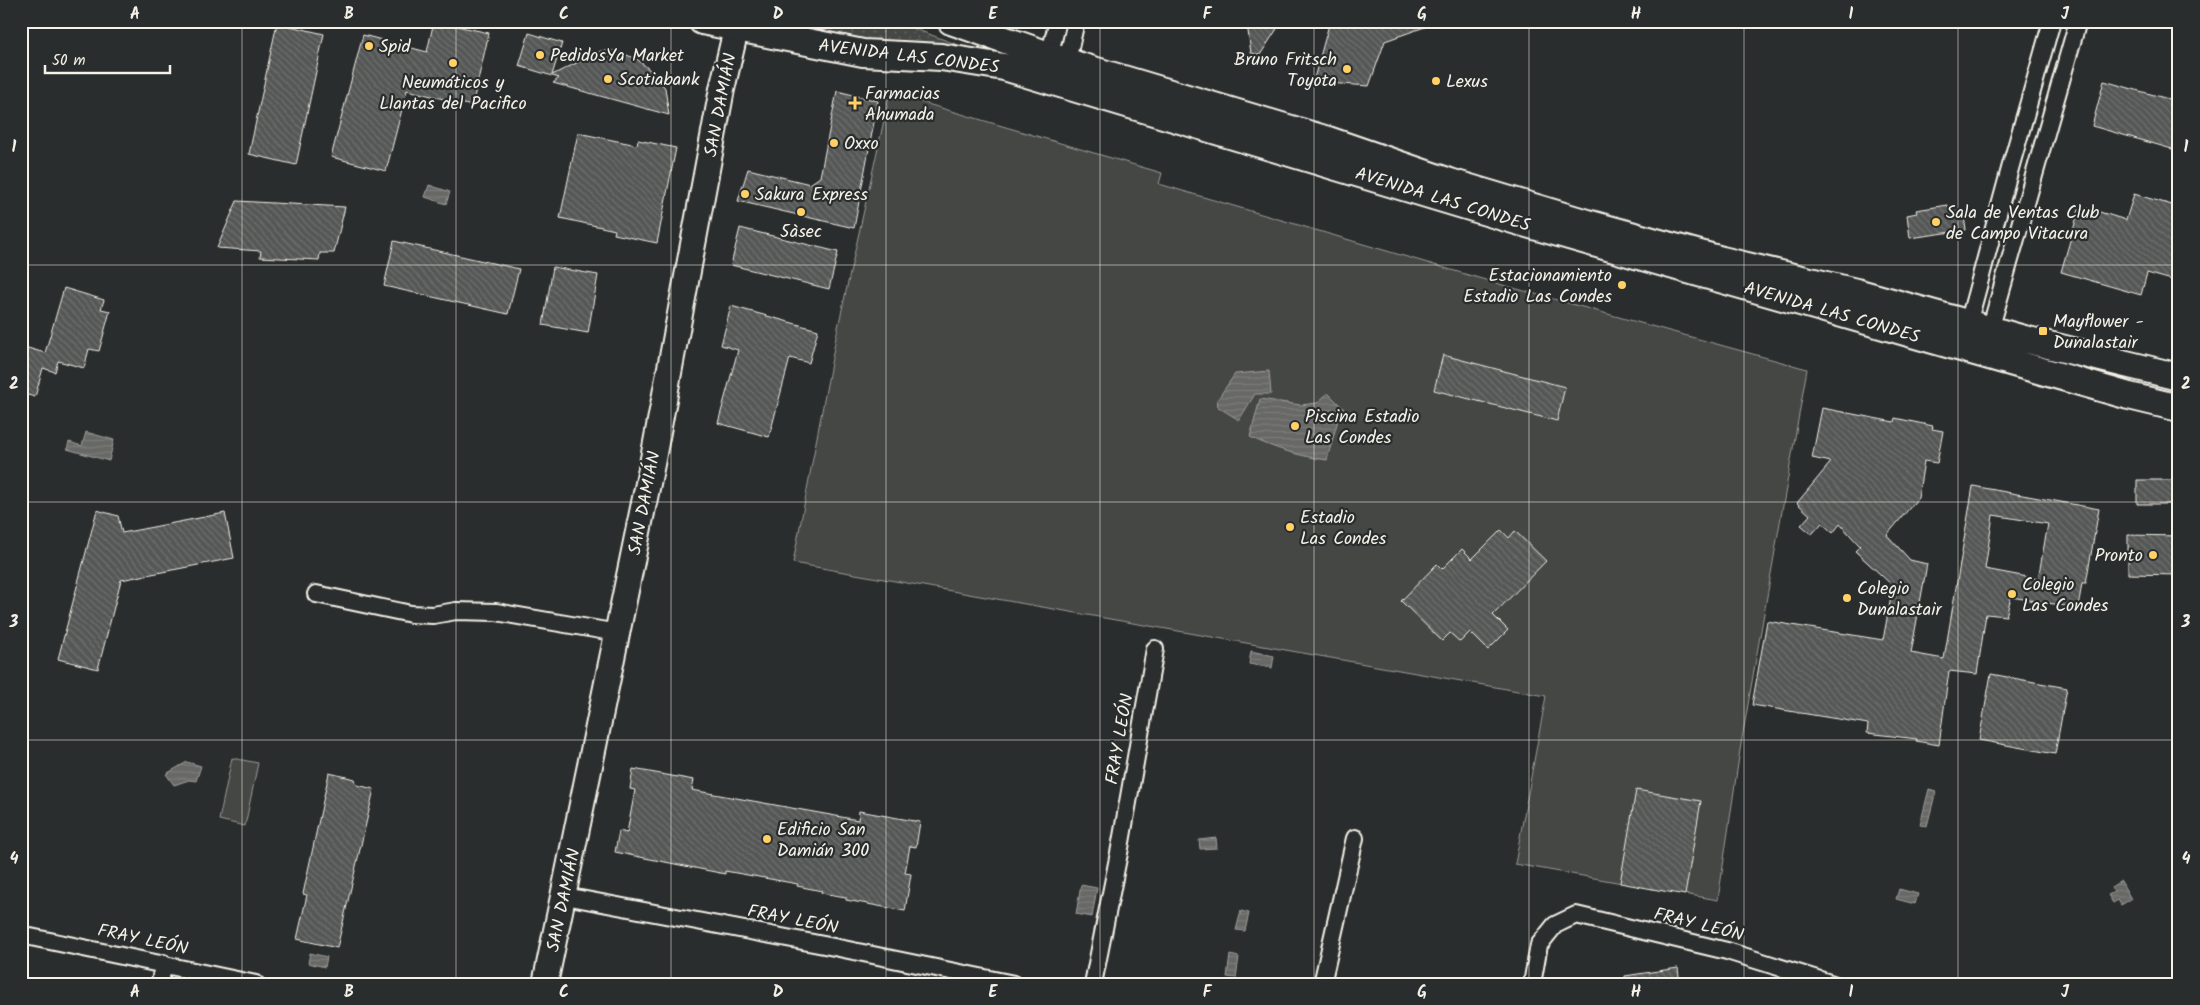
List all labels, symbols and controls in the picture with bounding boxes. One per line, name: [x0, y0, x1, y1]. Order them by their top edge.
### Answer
text: A: [130, 2, 140, 27]
text: B: [344, 2, 354, 27]
text: C: [559, 2, 569, 27]
text: D: [773, 2, 784, 27]
text: E: [989, 2, 999, 27]
text: F: [1203, 2, 1213, 27]
text: G: [1417, 2, 1427, 27]
text: H: [1631, 2, 1641, 27]
text: I: [1849, 2, 1854, 27]
text: J: [2061, 2, 2070, 27]
street label: AVENIDA LAS CONDES: [817, 32, 1001, 83]
place label: Spid: [379, 33, 411, 62]
marker: Spid: [363, 40, 375, 52]
scale bar: [45, 42, 170, 74]
place label: PedidosYa Market: [550, 42, 685, 71]
place label: Bruno Fritsch Toyota: [1234, 46, 1337, 96]
text: 50 m: [52, 49, 86, 73]
marker: PedidosYa Market: [534, 49, 546, 61]
street label: SAN DAMIÁN: [697, 51, 746, 160]
marker: Neumáticos y Llantas del Pacifico: [447, 57, 459, 69]
marker: Bruno Fritsch Toyota: [1341, 63, 1353, 75]
place label: Scotiabank: [618, 66, 700, 95]
place label: Lexus: [1446, 68, 1488, 97]
place label: Neumáticos y Llantas del Pacifico: [379, 69, 527, 119]
marker: Scotiabank: [602, 73, 614, 85]
marker: Lexus: [1430, 75, 1442, 87]
place label: Farmacias Ahumada: [865, 80, 940, 130]
marker: Farmacias Ahumada: [849, 97, 861, 109]
place label: Oxxo: [844, 130, 879, 159]
text: 1: [12, 135, 17, 160]
text: 1: [2184, 135, 2189, 160]
marker: Oxxo: [828, 137, 840, 149]
street label: AVENIDA LAS CONDES: [1351, 160, 1534, 241]
place label: Sakura Express: [755, 181, 868, 210]
marker: Sakura Express: [739, 188, 751, 200]
place label: Sala de Ventas Club de Campo Vitacura: [1946, 199, 2100, 249]
marker: 5àsec: [795, 206, 807, 218]
marker: Sala de Ventas Club de Campo Vitacura: [1930, 216, 1942, 228]
place label: 5àsec: [780, 218, 822, 247]
place label: Estacionamiento Estadio Las Condes: [1463, 262, 1612, 312]
street label: AVENIDA LAS CONDES: [1740, 274, 1923, 353]
marker: Estacionamiento Estadio Las Condes: [1616, 279, 1628, 291]
place label: Mayflower - Dunalastair: [2053, 308, 2144, 358]
marker: Mayflower - Dunalastair: [2037, 325, 2049, 337]
text: 2: [9, 372, 19, 397]
text: 2: [2181, 372, 2191, 397]
place label: Piscina Estadio Las Condes: [1305, 403, 1419, 453]
marker: Piscina Estadio Las Condes: [1289, 420, 1301, 432]
street label: SAN DAMIÁN: [621, 449, 670, 558]
place label: Estadio Las Condes: [1300, 504, 1387, 554]
marker: Estadio Las Condes: [1284, 521, 1296, 533]
place label: Pronto: [2094, 542, 2143, 571]
marker: Pronto: [2147, 549, 2159, 561]
place label: Colegio Las Condes: [2022, 571, 2109, 621]
place label: Colegio Dunalastair: [1857, 575, 1943, 625]
marker: Colegio Las Condes: [2006, 588, 2018, 600]
marker: Colegio Dunalastair: [1841, 592, 1853, 604]
text: 3: [9, 610, 19, 635]
text: 3: [2181, 610, 2191, 635]
street label: FRAY LEÓN: [1098, 691, 1143, 787]
place label: Edificio San Damián 300: [777, 816, 869, 866]
marker: Edificio San Damián 300: [761, 833, 773, 845]
street label: SAN DAMIÁN: [539, 846, 590, 955]
text: 4: [10, 847, 19, 872]
text: 4: [2182, 847, 2191, 872]
street label: FRAY LEÓN: [745, 897, 841, 943]
street label: FRAY LEÓN: [1650, 900, 1747, 951]
street label: FRAY LEÓN: [95, 917, 191, 964]
text: A: [130, 980, 140, 1005]
text: B: [344, 980, 354, 1005]
text: C: [559, 980, 569, 1005]
text: D: [773, 980, 784, 1005]
text: E: [989, 980, 999, 1005]
text: F: [1203, 980, 1213, 1005]
text: G: [1417, 980, 1427, 1005]
text: H: [1631, 980, 1641, 1005]
text: I: [1849, 980, 1854, 1005]
text: J: [2061, 980, 2070, 1005]

